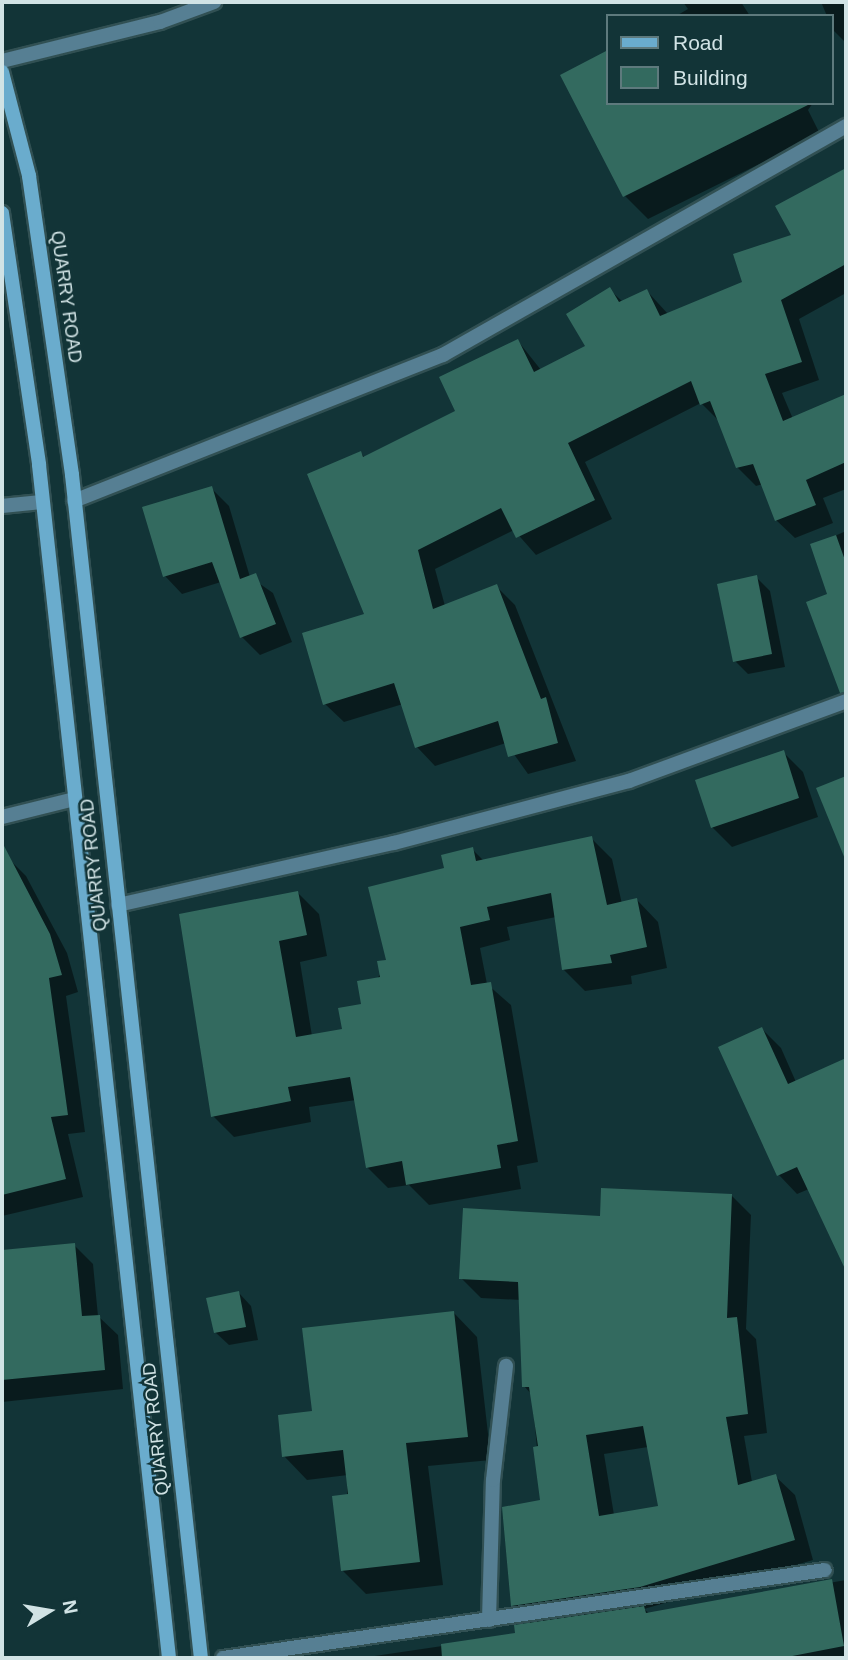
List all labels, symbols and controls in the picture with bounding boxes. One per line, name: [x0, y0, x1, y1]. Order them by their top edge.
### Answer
legend: [606, 14, 834, 105]
text: Road: [673, 31, 723, 54]
text: Building: [673, 66, 748, 89]
street label: QUARRY ROAD: [46, 229, 86, 365]
street label: QUARRY ROAD: [76, 797, 112, 933]
street label: QUARRY ROAD: [138, 1361, 174, 1497]
north arrow: [14, 1576, 84, 1646]
text: N: [58, 1598, 82, 1616]

